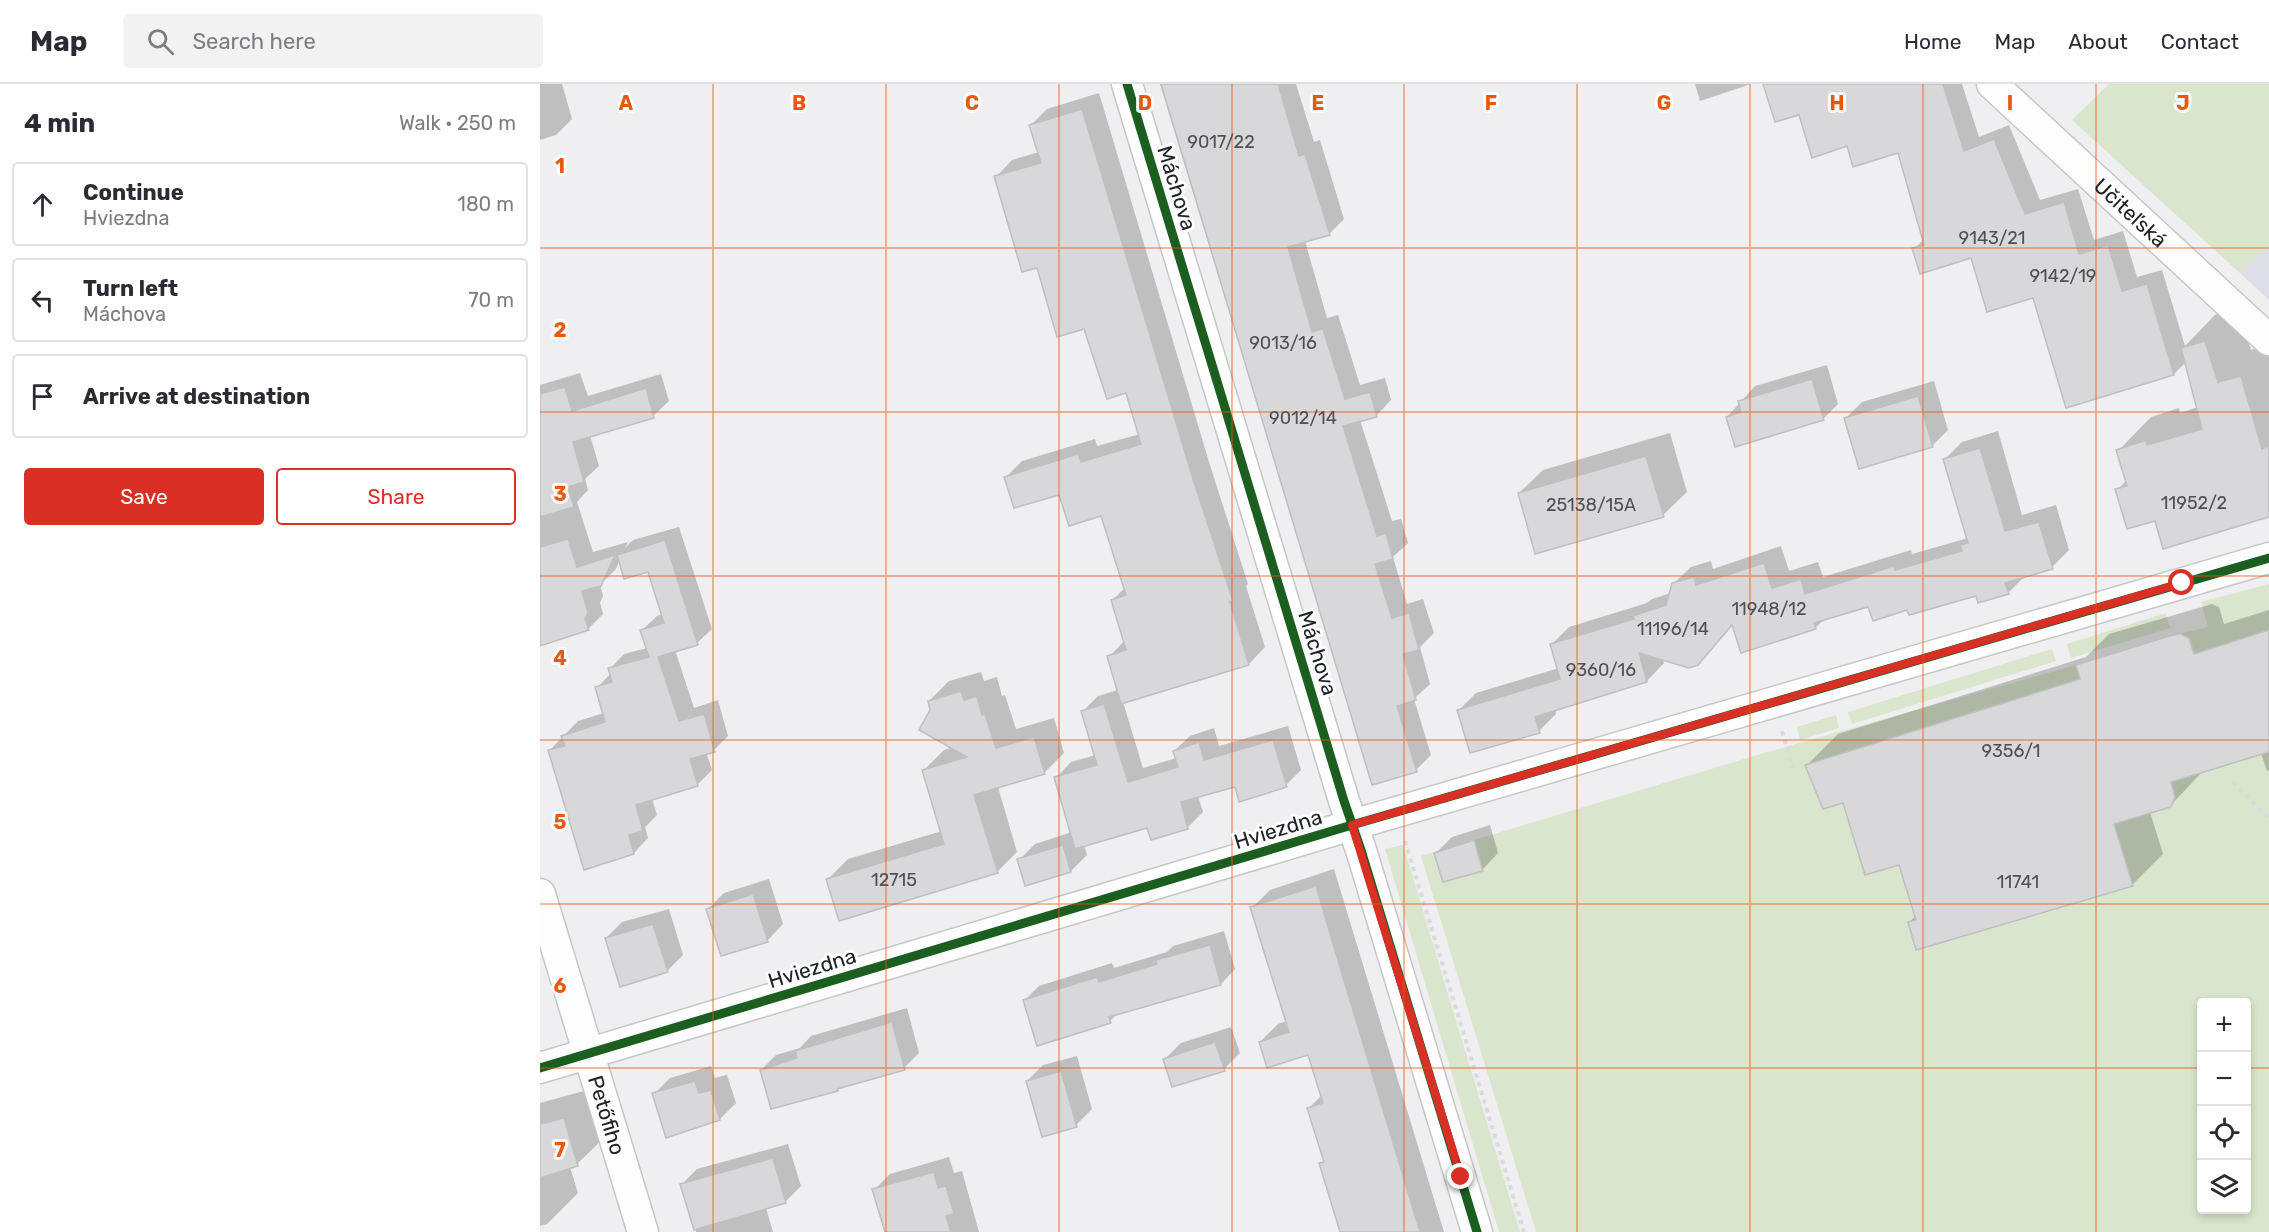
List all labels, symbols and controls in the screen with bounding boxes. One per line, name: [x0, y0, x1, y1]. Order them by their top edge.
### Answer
search box: [123, 14, 543, 68]
text: Map: [30, 25, 87, 58]
icon: search: [144, 25, 177, 58]
text: Search here: [192, 28, 316, 55]
text: Home: [1904, 29, 1961, 54]
text: Map: [1994, 29, 2035, 54]
text: About: [2068, 29, 2128, 54]
text: Contact: [2161, 29, 2239, 54]
text: A: [619, 91, 634, 115]
text: B: [792, 91, 806, 115]
text: C: [965, 91, 979, 115]
text: D: [1138, 91, 1152, 115]
text: E: [1312, 91, 1324, 115]
text: F: [1485, 91, 1497, 115]
text: G: [1657, 91, 1671, 115]
text: H: [1830, 91, 1844, 115]
text: I: [2007, 91, 2013, 115]
text: J: [2176, 91, 2190, 115]
text: 4 min: [24, 108, 95, 139]
text: Walk · 250 m: [399, 111, 516, 135]
house number: 9017/22: [1187, 131, 1255, 153]
street label: Máchova: [1152, 143, 1202, 233]
text: 1: [555, 154, 565, 178]
street label: Učiteľská: [2089, 172, 2172, 252]
text: Continue: [83, 179, 184, 206]
icon: ahead: [26, 188, 59, 221]
text: 180 m: [457, 192, 514, 216]
text: Hviezdna: [83, 206, 170, 230]
house number: 9143/21: [1959, 227, 2026, 249]
house number: 9142/19: [2029, 265, 2097, 287]
text: Turn left: [83, 275, 178, 302]
icon: left: [26, 284, 59, 317]
text: 70 m: [468, 288, 514, 312]
text: Máchova: [83, 302, 166, 326]
text: 2: [554, 318, 567, 342]
house number: 9013/16: [1249, 332, 1317, 354]
icon: arrive: [26, 380, 59, 413]
text: Arrive at destination: [83, 383, 310, 410]
house number: 9012/14: [1269, 407, 1337, 429]
button: Save: [24, 468, 264, 525]
button: Share: [276, 468, 516, 525]
text: 3: [553, 482, 567, 506]
house number: 11952/2: [2161, 492, 2227, 514]
house number: 25138/15A: [1546, 494, 1636, 516]
route start: [2168, 569, 2194, 595]
house number: 11948/12: [1731, 598, 1807, 620]
street label: Máchova: [1293, 608, 1343, 698]
house number: 11196/14: [1637, 618, 1709, 640]
text: 4: [553, 646, 567, 670]
house number: 9360/16: [1566, 659, 1636, 681]
house number: 9356/1: [1982, 740, 2041, 762]
street label: Hviezdna: [1231, 804, 1325, 854]
text: 5: [554, 810, 567, 834]
house number: 12715: [871, 869, 917, 891]
house number: 11741: [1997, 871, 2039, 893]
street label: Hviezdna: [765, 943, 859, 993]
text: 6: [553, 974, 567, 998]
map controls: [2197, 998, 2251, 1214]
button: +: [2197, 998, 2251, 1052]
button: −: [2197, 1052, 2251, 1106]
street label: Petőfiho: [583, 1072, 631, 1158]
button: locate: [2197, 1106, 2251, 1160]
text: 7: [554, 1138, 566, 1162]
button: layers: [2197, 1160, 2251, 1214]
route end: [1447, 1163, 1473, 1189]

